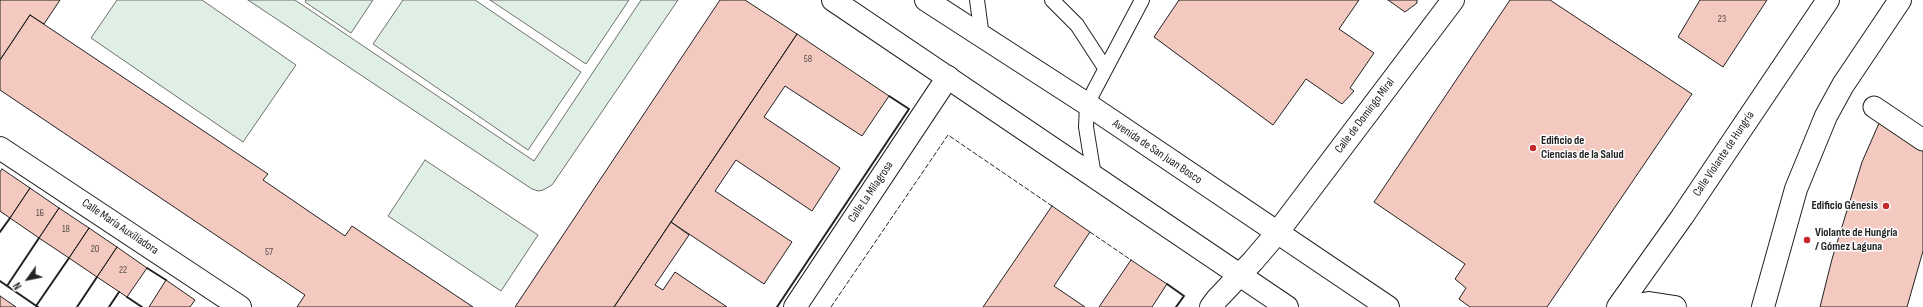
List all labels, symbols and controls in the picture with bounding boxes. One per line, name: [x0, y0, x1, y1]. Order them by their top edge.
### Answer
house number: 23: [1718, 13, 1726, 25]
house number: 58: [804, 53, 812, 65]
street label: Calle de Domingo Miral: [1332, 76, 1398, 156]
street label: Calle Violante de Hungría: [1690, 109, 1758, 199]
street label: Avenida de San Juan Bosco: [1109, 117, 1205, 187]
place label: Edificio de Ciencias de la Salud: [1541, 134, 1624, 162]
marker: Edificio de Ciencias de la Salud: [1528, 143, 1538, 153]
street label: Calle La Milagrosa: [845, 159, 897, 225]
street label: Calle María Auxiliadora: [79, 196, 161, 258]
place label: Edificio Génesis: [1811, 199, 1878, 213]
marker: Edificio Génesis: [1881, 201, 1891, 211]
house number: 16: [36, 207, 44, 219]
house number: 18: [62, 223, 70, 235]
place label: Violante de Hungría / Gómez Laguna: [1815, 226, 1898, 254]
marker: Violante de Hungría / Gómez Laguna: [1802, 235, 1812, 245]
house number: 20: [91, 243, 99, 255]
house number: 57: [265, 246, 273, 258]
north arrow: [8, 259, 48, 299]
house number: 22: [119, 264, 127, 276]
text: N: [10, 280, 25, 292]

